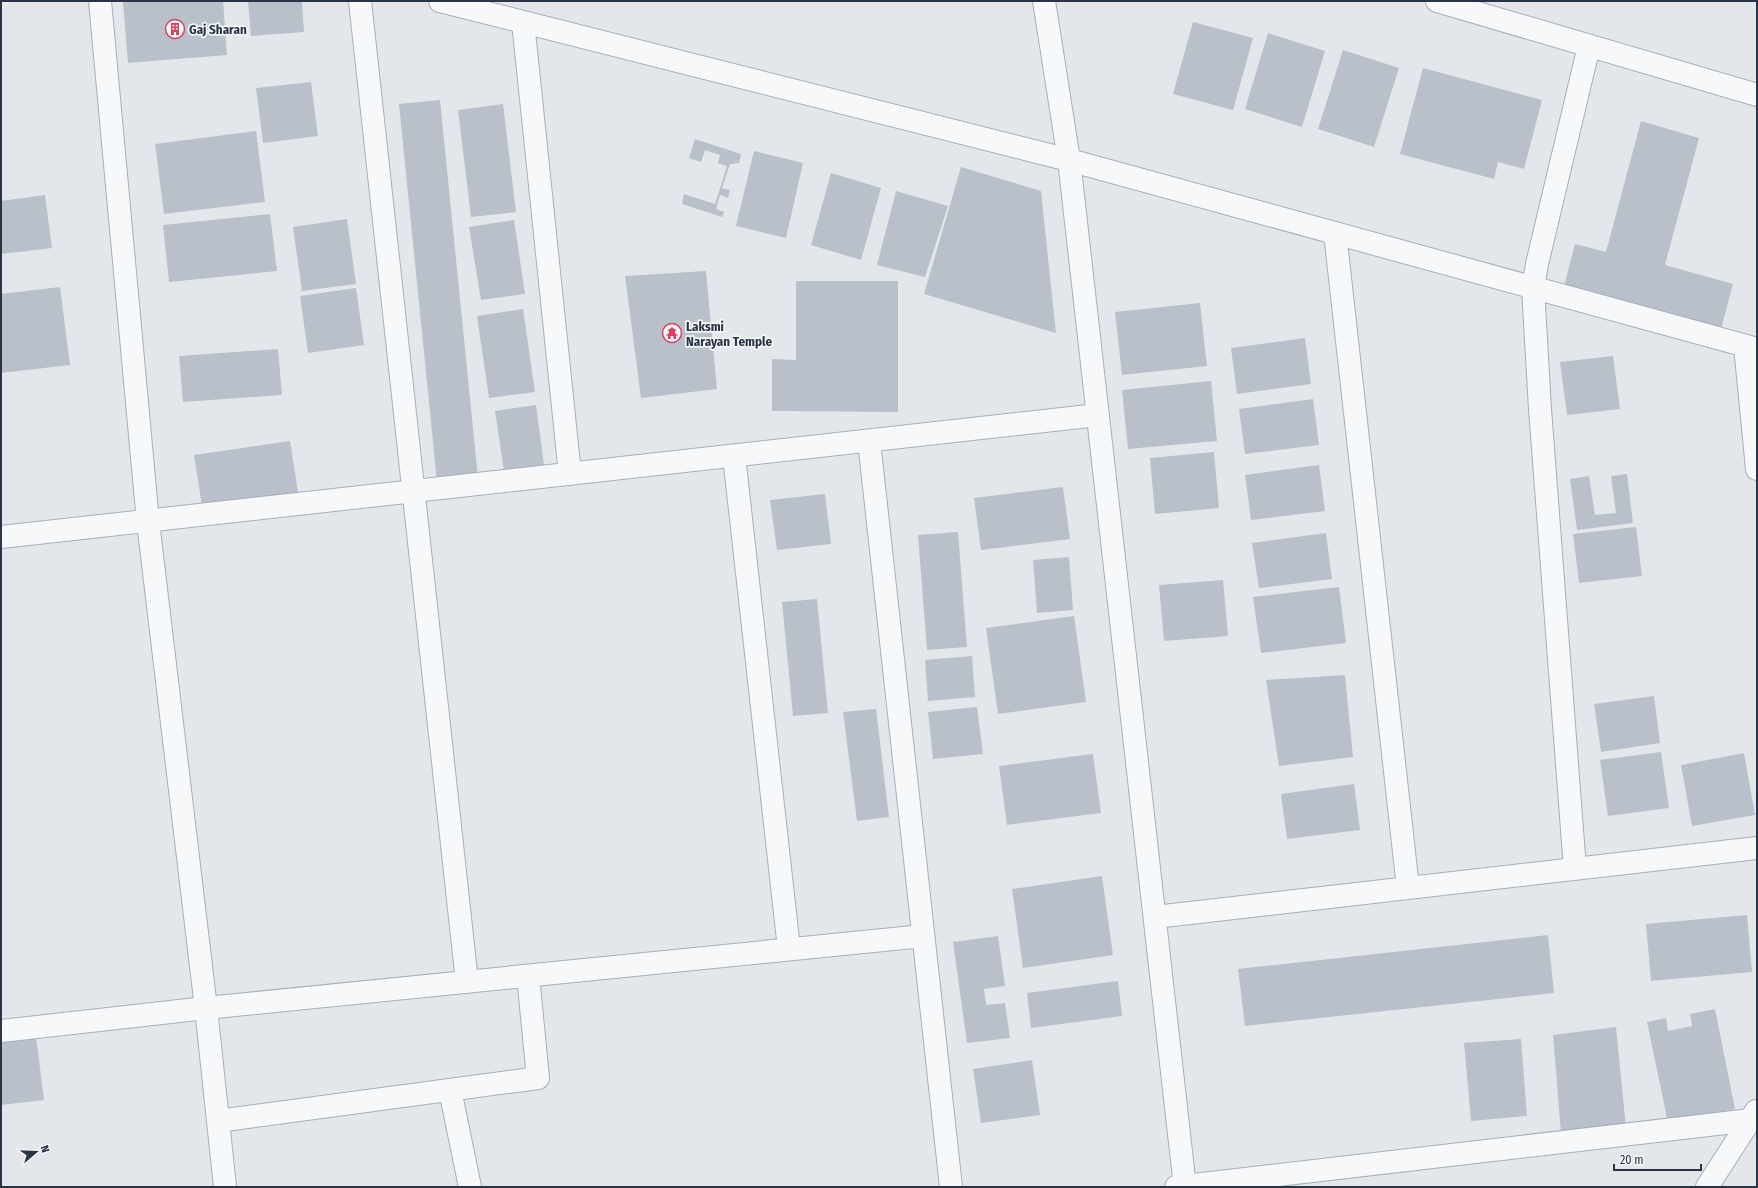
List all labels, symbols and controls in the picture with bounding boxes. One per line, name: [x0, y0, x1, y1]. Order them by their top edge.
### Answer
building icon: Gaj Sharan: [164, 18, 186, 40]
place label: Gaj Sharan: [189, 22, 247, 37]
place label: Laksmi Narayan Temple: [686, 319, 773, 349]
temple icon: Laksmi Narayan Temple: [661, 322, 683, 344]
north arrow: [16, 1132, 56, 1172]
text: N: [38, 1144, 52, 1154]
scale bar: [1614, 1146, 1701, 1172]
text: 20 m: [1620, 1153, 1644, 1167]

